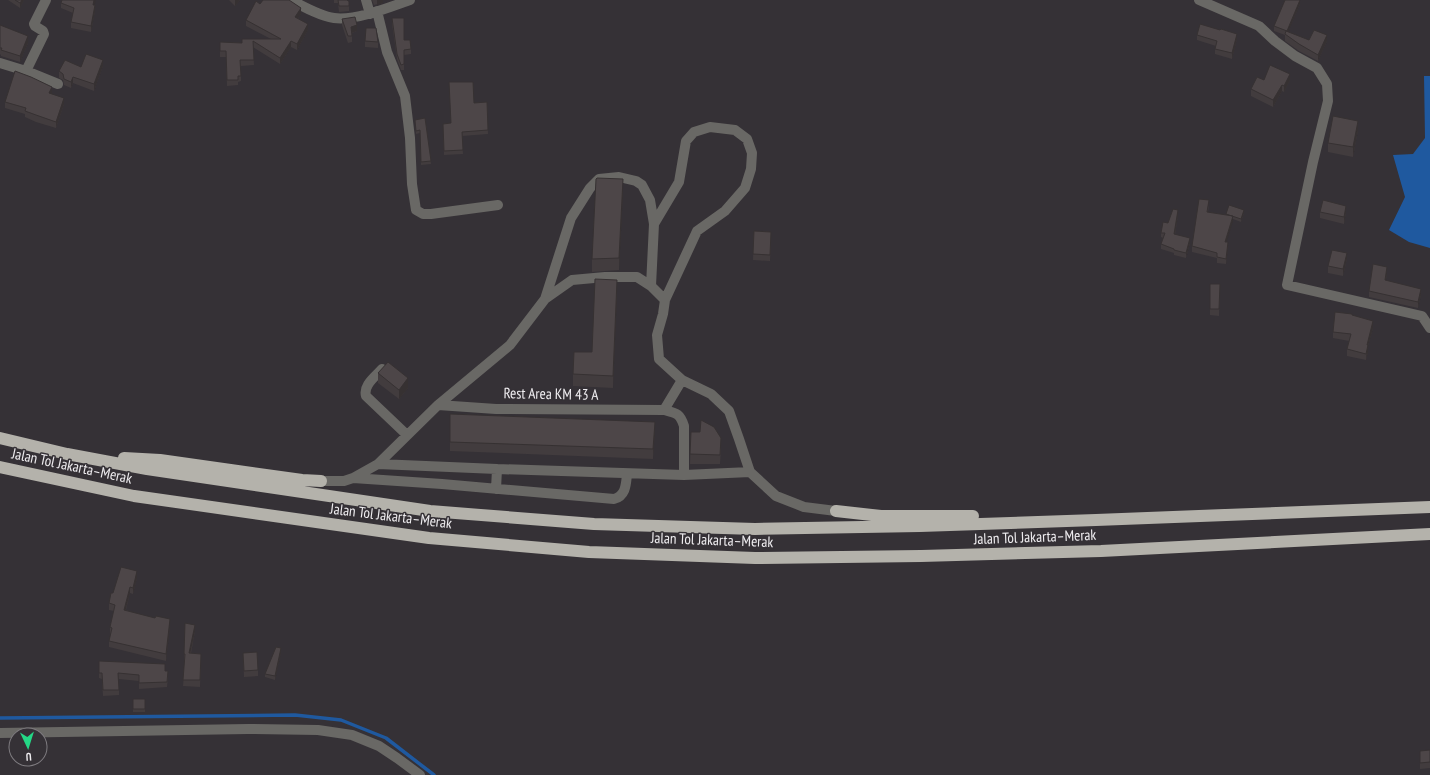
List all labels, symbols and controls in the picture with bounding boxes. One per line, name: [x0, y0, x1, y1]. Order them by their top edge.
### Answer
street label: Rest Area KM 43 A: [503, 383, 599, 404]
street label: Jalan Tol Jakarta–Merak: [9, 443, 134, 488]
street label: Jalan Tol Jakarta–Merak: [328, 498, 453, 532]
street label: Jalan Tol Jakarta–Merak: [972, 525, 1097, 548]
street label: Jalan Tol Jakarta–Merak: [649, 528, 774, 551]
north arrow: [8, 727, 48, 767]
text: U: [25, 750, 32, 764]

